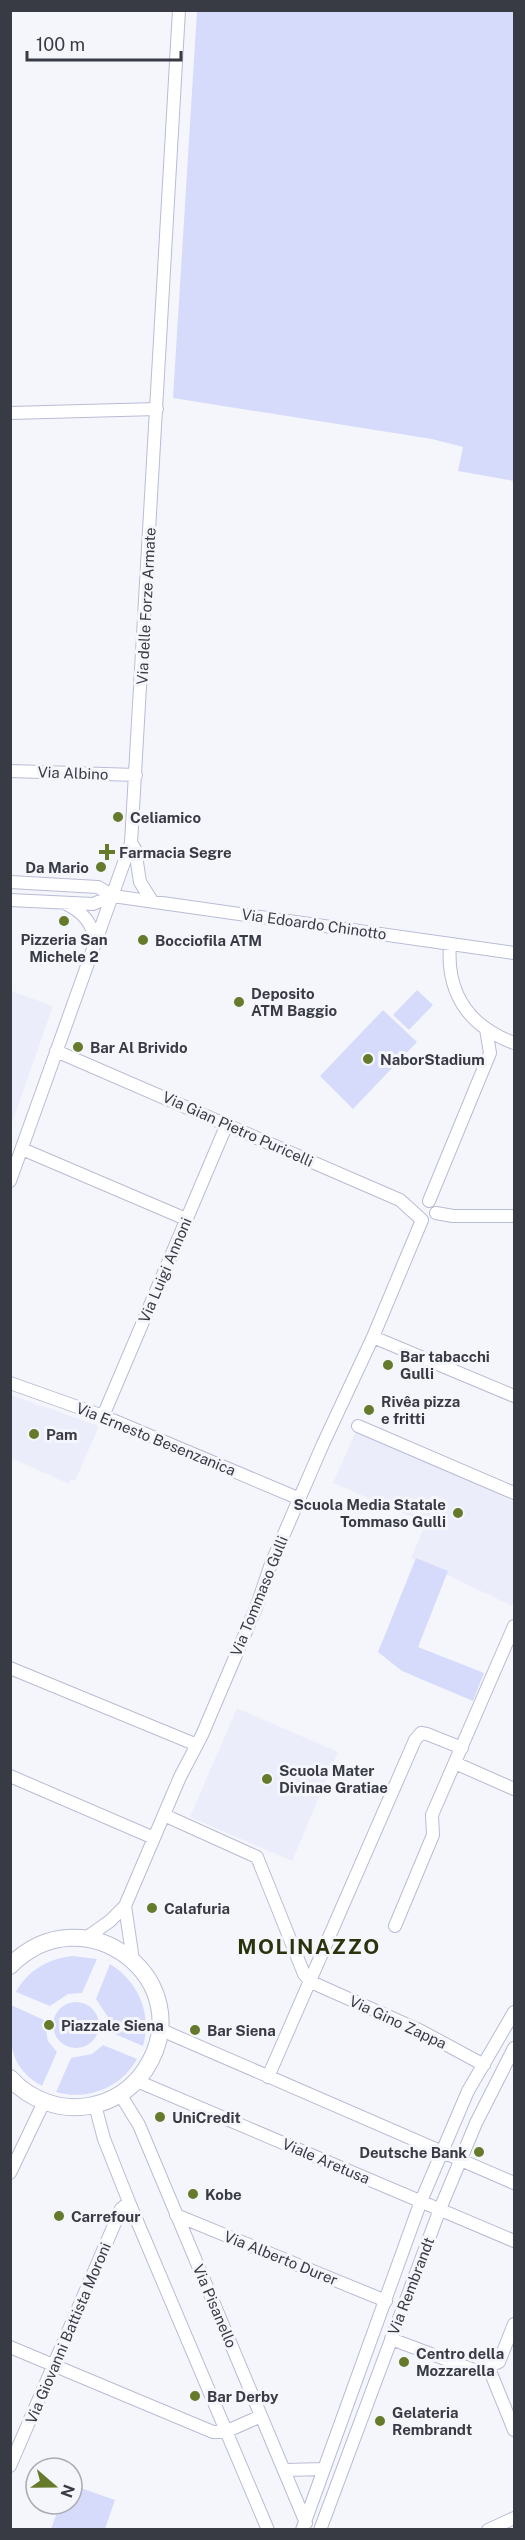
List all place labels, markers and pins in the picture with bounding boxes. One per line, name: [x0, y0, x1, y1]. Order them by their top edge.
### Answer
place label: Celiamico: [130, 809, 201, 826]
marker: Celiamico: [111, 810, 125, 824]
place label: Farmacia Segre: [119, 844, 232, 861]
marker: Farmacia Segre: [100, 845, 114, 859]
place label: Da Mario: [25, 859, 89, 876]
marker: Da Mario: [94, 860, 108, 874]
marker: Pizzeria San Michele 2: [57, 914, 71, 928]
place label: Pizzeria San Michele 2: [20, 931, 108, 965]
place label: Bocciofila ATM: [155, 932, 262, 949]
marker: Bocciofila ATM: [136, 933, 150, 947]
place label: Deposito ATM Baggio: [251, 985, 338, 1019]
marker: Deposito ATM Baggio: [232, 995, 246, 1009]
place label: Bar Al Brivido: [90, 1039, 188, 1056]
marker: Bar Al Brivido: [71, 1040, 85, 1054]
place label: NaborStadium: [380, 1051, 485, 1068]
marker: NaborStadium: [361, 1052, 375, 1066]
place label: Bar tabacchi Gulli: [400, 1348, 490, 1382]
marker: Bar tabacchi Gulli: [381, 1358, 395, 1372]
place label: Rivêa pizza e fritti: [381, 1393, 460, 1427]
marker: Rivêa pizza e fritti: [362, 1403, 376, 1417]
place label: Pam: [46, 1426, 78, 1443]
marker: Pam: [27, 1427, 41, 1441]
place label: Scuola Media Statale Tommaso Gulli: [294, 1496, 446, 1530]
marker: Scuola Media Statale Tommaso Gulli: [451, 1506, 465, 1520]
place label: Scuola Mater Divinae Gratiae: [279, 1762, 388, 1796]
marker: Scuola Mater Divinae Gratiae: [260, 1772, 274, 1786]
place label: Calafuria: [164, 1900, 230, 1917]
marker: Calafuria: [145, 1901, 159, 1915]
place label: Piazzale Siena: [61, 2017, 164, 2034]
marker: Piazzale Siena: [42, 2018, 56, 2032]
place label: Bar Siena: [207, 2022, 276, 2039]
marker: Bar Siena: [188, 2023, 202, 2037]
place label: UniCredit: [172, 2109, 241, 2126]
marker: UniCredit: [153, 2110, 167, 2124]
place label: Deutsche Bank: [359, 2144, 467, 2161]
marker: Deutsche Bank: [472, 2145, 486, 2159]
place label: Kobe: [205, 2186, 242, 2203]
marker: Kobe: [186, 2187, 200, 2201]
place label: Carrefour: [71, 2208, 140, 2225]
marker: Carrefour: [52, 2209, 66, 2223]
place label: Centro della Mozzarella: [416, 2345, 504, 2379]
marker: Centro della Mozzarella: [397, 2355, 411, 2369]
place label: Bar Derby: [207, 2388, 279, 2405]
marker: Bar Derby: [188, 2389, 202, 2403]
place label: Gelateria Rembrandt: [392, 2404, 472, 2438]
marker: Gelateria Rembrandt: [373, 2414, 387, 2428]

